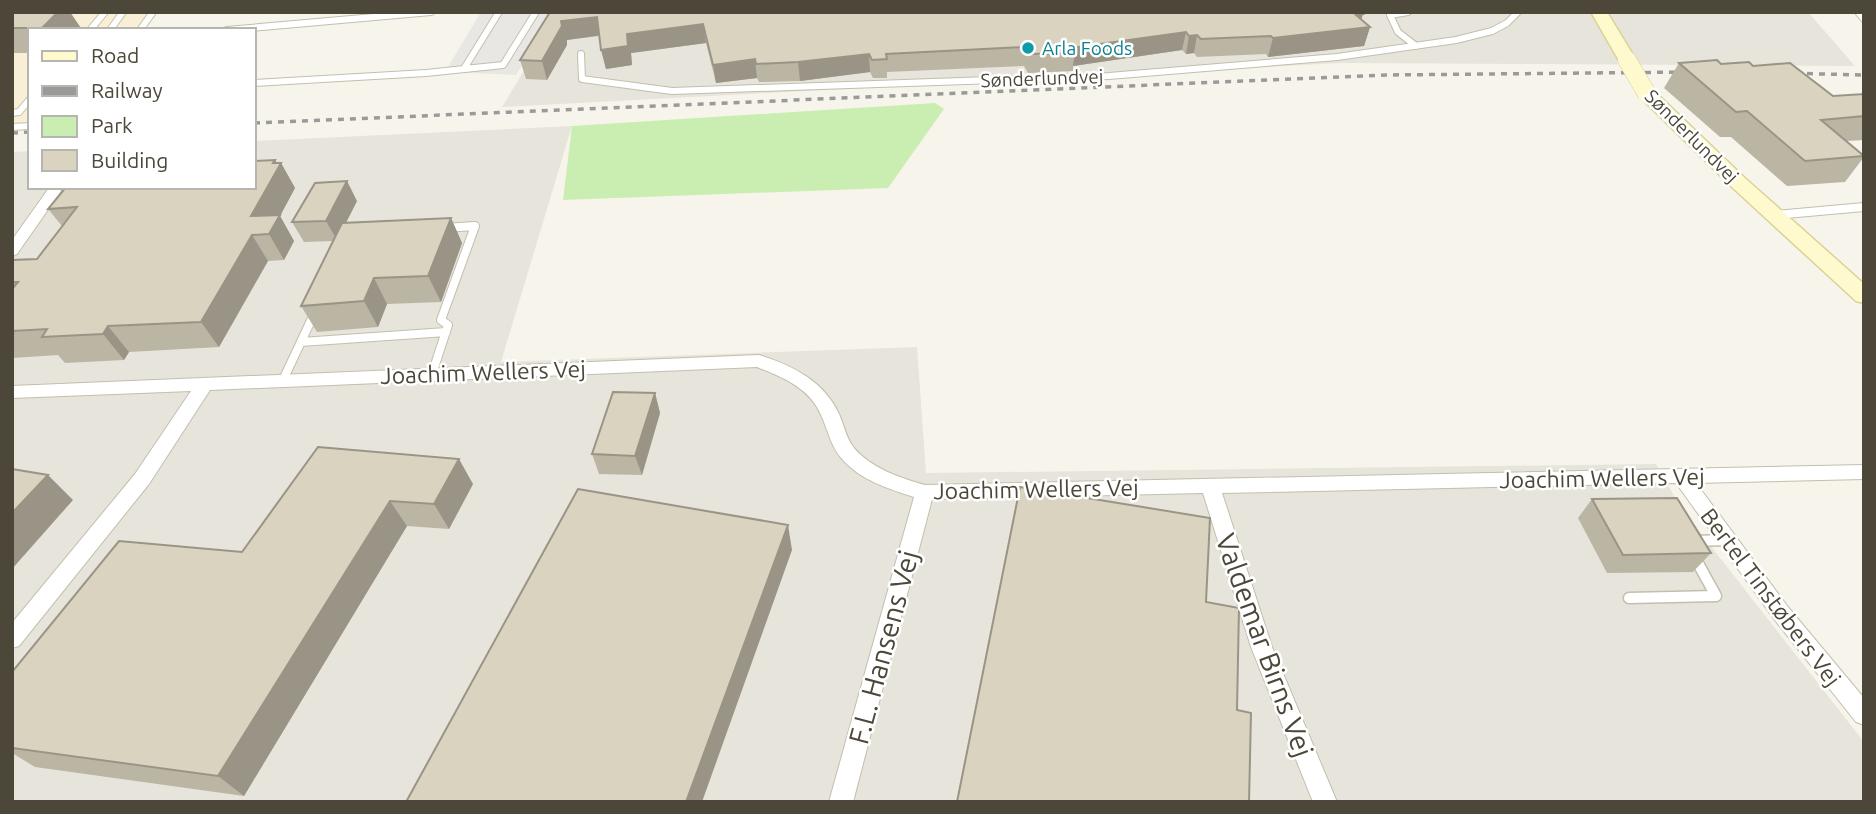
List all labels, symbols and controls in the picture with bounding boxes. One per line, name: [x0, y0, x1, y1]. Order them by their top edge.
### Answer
legend: [28, 28, 256, 189]
place label: Arla Foods: [1042, 37, 1132, 59]
marker: Arla Foods: [1020, 40, 1036, 56]
text: Road: [91, 43, 139, 67]
street label: Sønderlundvej: [980, 65, 1104, 91]
text: Railway: [91, 78, 163, 102]
street label: Sønderlundvej: [1641, 85, 1743, 187]
text: Park: [91, 113, 133, 137]
text: Building: [91, 148, 168, 172]
street label: Joachim Wellers Vej: [380, 356, 586, 388]
street label: Joachim Wellers Vej: [1499, 464, 1705, 492]
street label: Joachim Wellers Vej: [933, 475, 1139, 503]
street label: Bertel Tinstøbers Vej: [1696, 503, 1846, 691]
street label: Valdemar Birns Vej: [1210, 529, 1320, 761]
street label: F.L. Hansens Vej: [842, 547, 924, 747]

